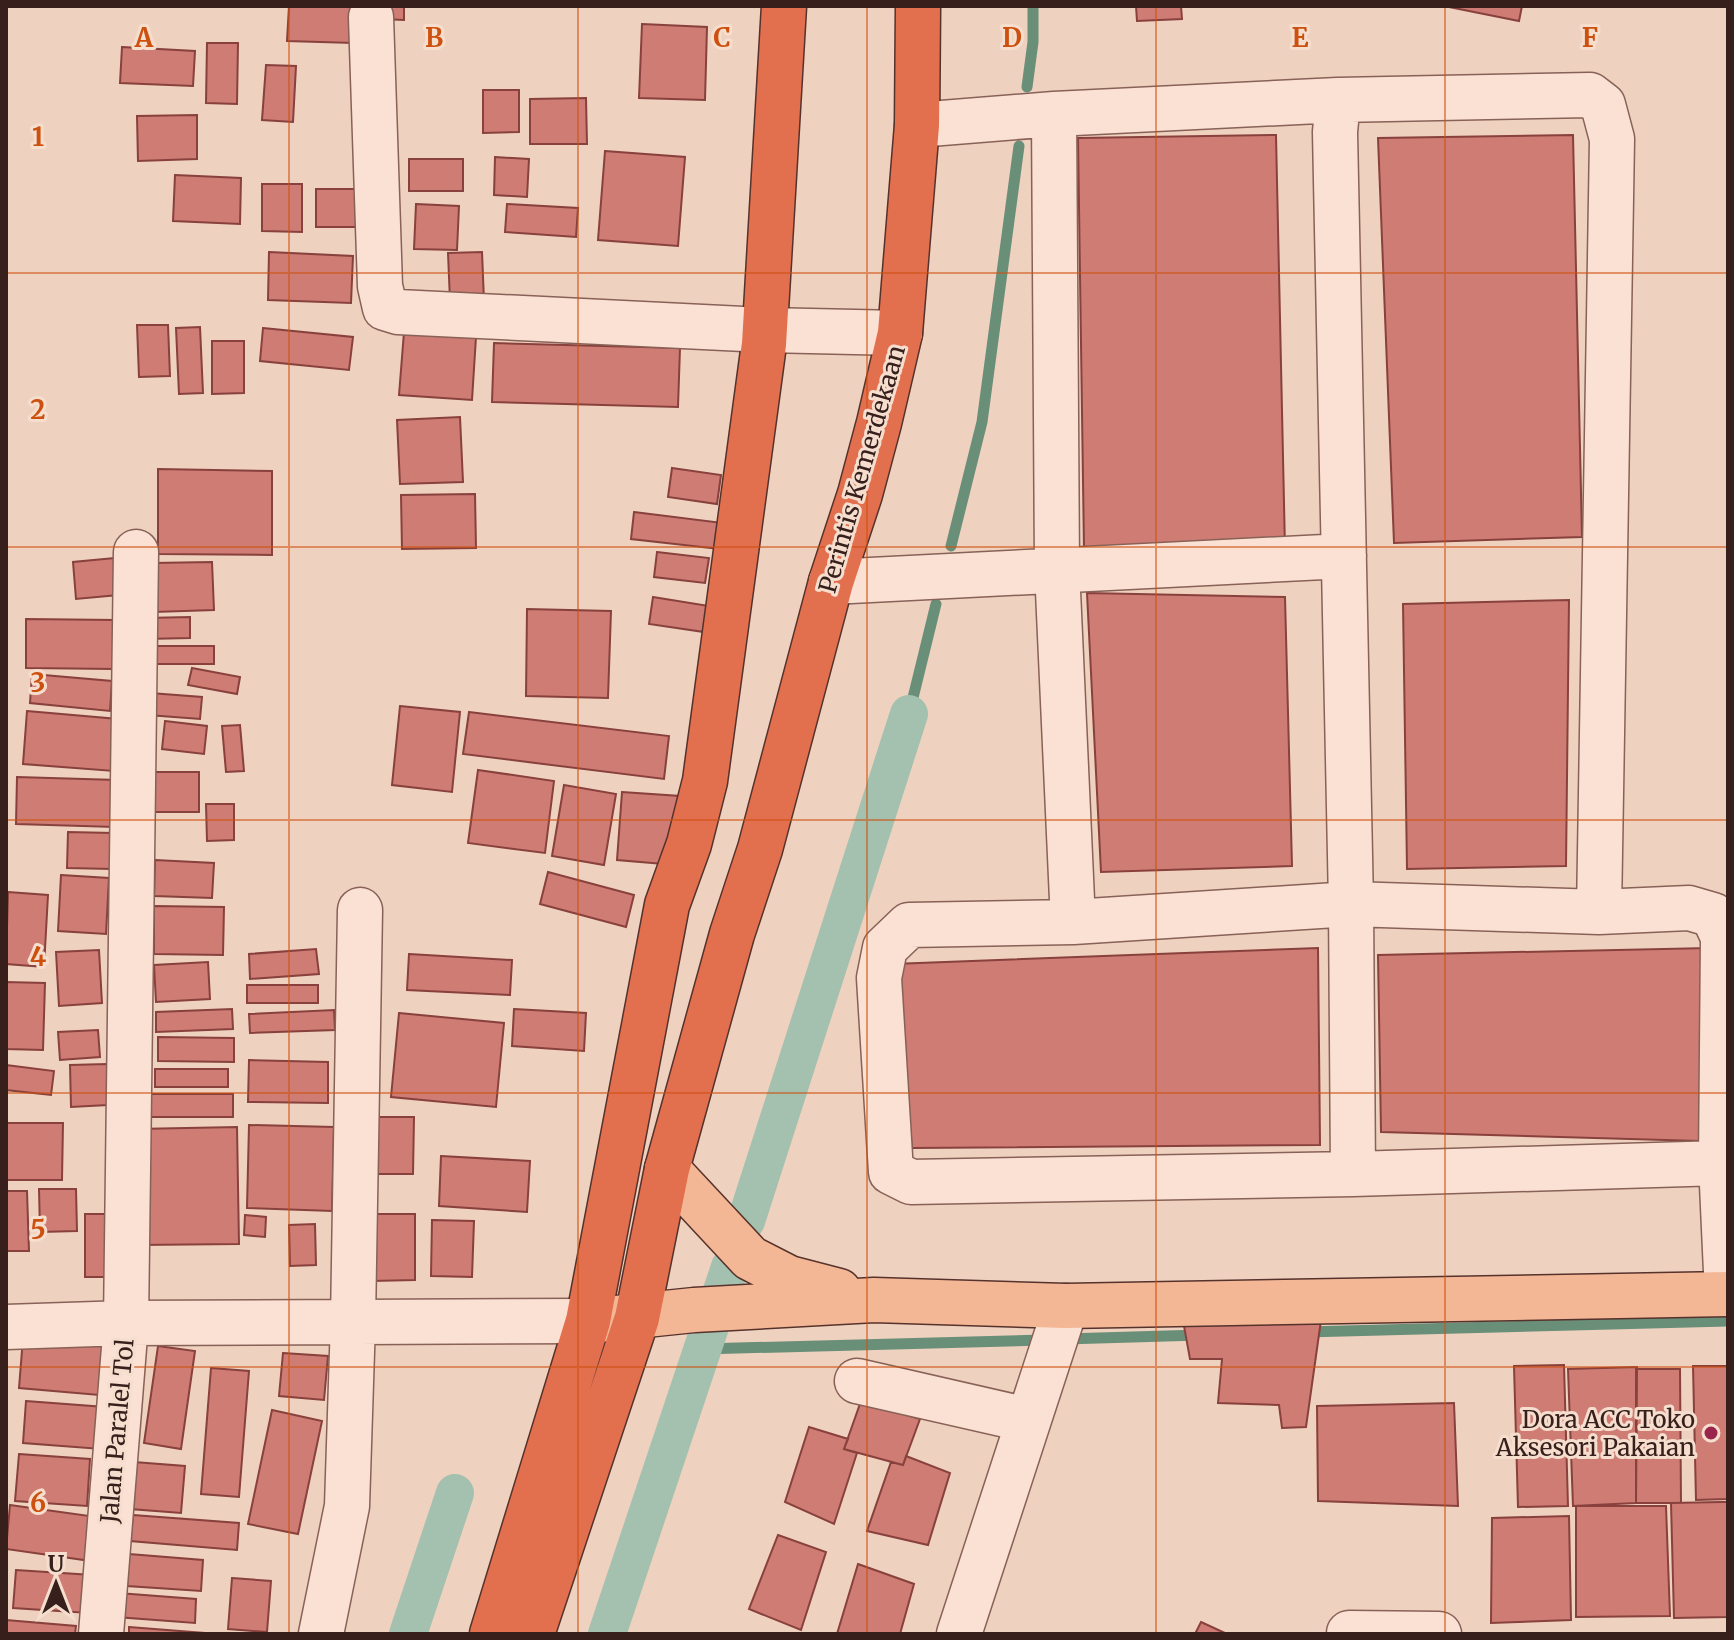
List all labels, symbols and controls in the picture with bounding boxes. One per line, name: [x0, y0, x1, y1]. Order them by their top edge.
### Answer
text: A: [134, 21, 154, 54]
text: B: [425, 21, 443, 54]
text: C: [713, 21, 731, 54]
text: D: [1002, 21, 1022, 54]
text: E: [1292, 21, 1309, 54]
text: F: [1582, 21, 1598, 54]
text: 1: [32, 120, 44, 153]
street label: Perintis Kemerdekaan: [812, 341, 912, 596]
text: 2: [30, 393, 46, 426]
text: 3: [31, 666, 45, 699]
text: 4: [30, 940, 47, 973]
text: 5: [30, 1213, 46, 1246]
street label: Jalan Paralel Tol: [93, 1338, 140, 1525]
place label: Dora ACC Toko Aksesori Pakaian: [1495, 1404, 1695, 1463]
marker: Dora ACC Toko Aksesori Pakaian: [1702, 1424, 1720, 1442]
text: 6: [30, 1486, 46, 1519]
north arrow: [16, 1544, 96, 1624]
text: U: [48, 1550, 65, 1578]

